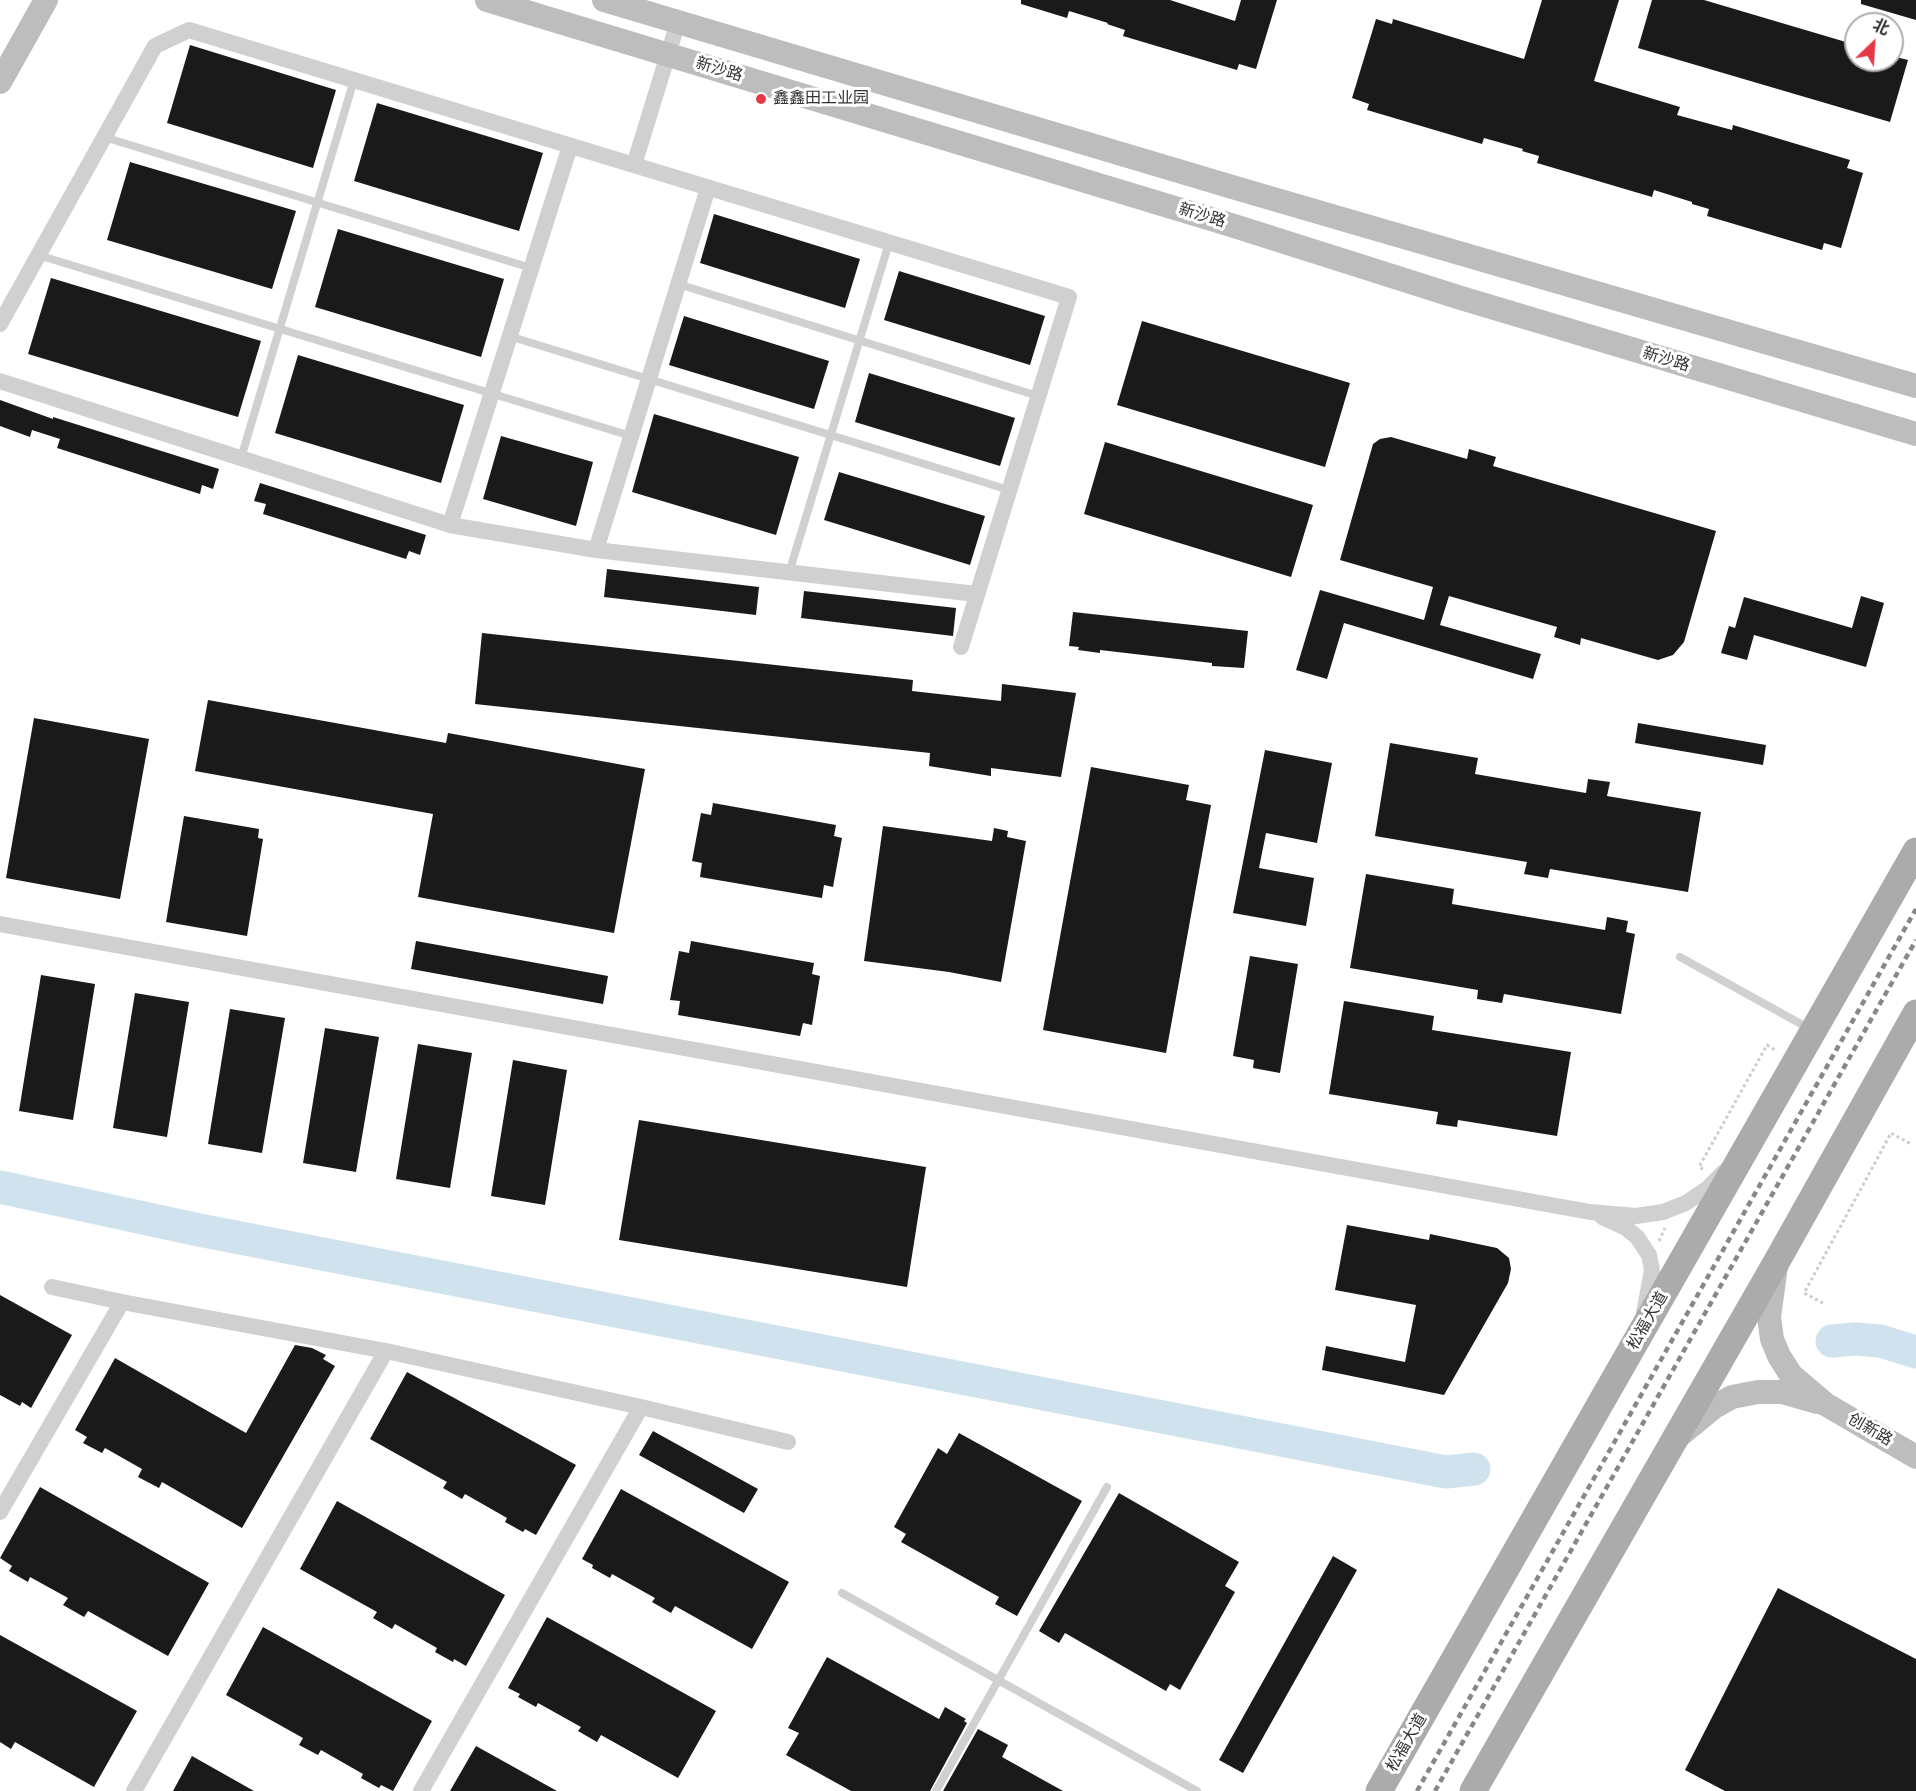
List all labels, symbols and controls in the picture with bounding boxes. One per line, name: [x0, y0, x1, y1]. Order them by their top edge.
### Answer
north arrow: [1844, 12, 1904, 72]
text: 北: [1869, 15, 1892, 40]
street label: 新沙路: [693, 54, 745, 86]
place label: 鑫鑫田工业园: [773, 89, 869, 109]
marker: 鑫鑫田工业园: [754, 92, 768, 106]
street label: 新沙路: [1176, 200, 1228, 232]
street label: 新沙路: [1640, 344, 1692, 376]
street label: 松福大道: [1624, 1288, 1672, 1354]
street label: 创新路: [1844, 1410, 1896, 1450]
street label: 松福大道: [1383, 1710, 1431, 1776]

